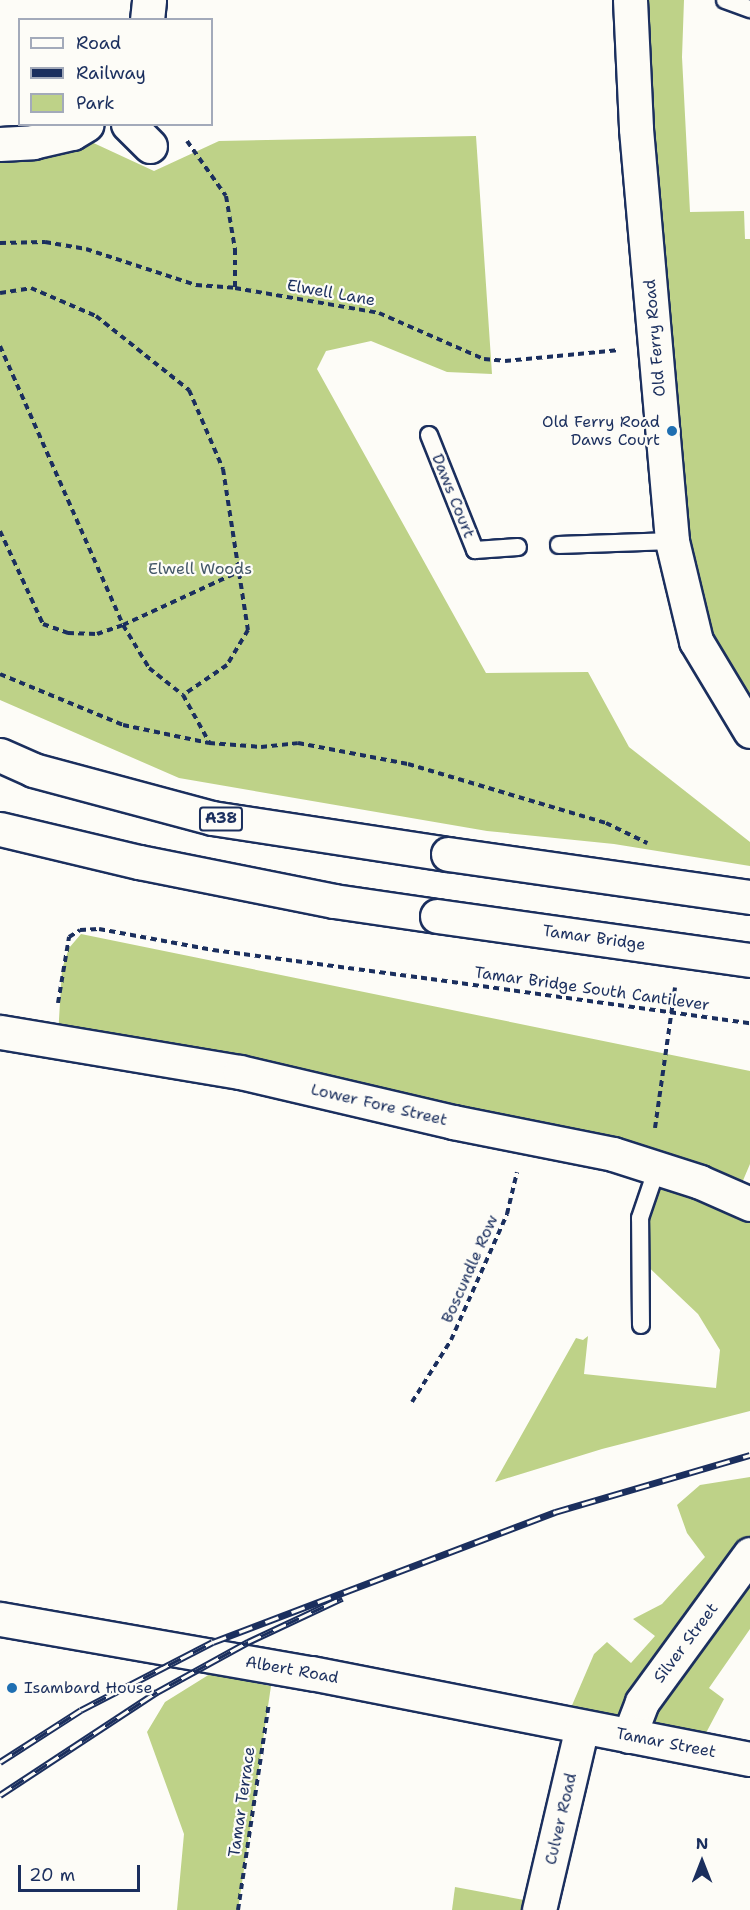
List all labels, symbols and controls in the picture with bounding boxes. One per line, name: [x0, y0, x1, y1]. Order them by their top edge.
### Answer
legend: [18, 18, 213, 126]
text: Road: [76, 31, 121, 55]
text: Railway: [76, 61, 146, 85]
text: Park: [76, 91, 115, 115]
street label: Elwell Lane: [285, 276, 377, 310]
street label: Old Ferry Road: [640, 278, 670, 398]
place label: Old Ferry Road Daws Court: [542, 412, 660, 450]
marker: Old Ferry Road Daws Court: [665, 424, 679, 438]
street label: Daws Court: [427, 451, 479, 541]
park label: Elwell Woods: [148, 559, 252, 579]
road number: A38: [198, 807, 244, 831]
street label: Tamar Bridge: [541, 921, 647, 955]
street label: Tamar Bridge South Cantilever: [473, 963, 711, 1015]
street label: Lower Fore Street: [309, 1080, 449, 1130]
street label: Boscundle Row: [438, 1212, 502, 1326]
street label: Silver Street: [650, 1599, 722, 1687]
street label: Albert Road: [244, 1652, 340, 1688]
place label: Isambard House: [24, 1678, 153, 1698]
marker: Isambard House: [5, 1681, 19, 1695]
street label: Tamar Street: [614, 1724, 718, 1762]
street label: Tamar Terrace: [225, 1746, 259, 1858]
street label: Culver Road: [541, 1771, 581, 1867]
north arrow: [672, 1832, 732, 1892]
text: N: [696, 1833, 708, 1854]
scale bar: [21, 1853, 142, 1891]
text: 20 m: [29, 1863, 75, 1887]

